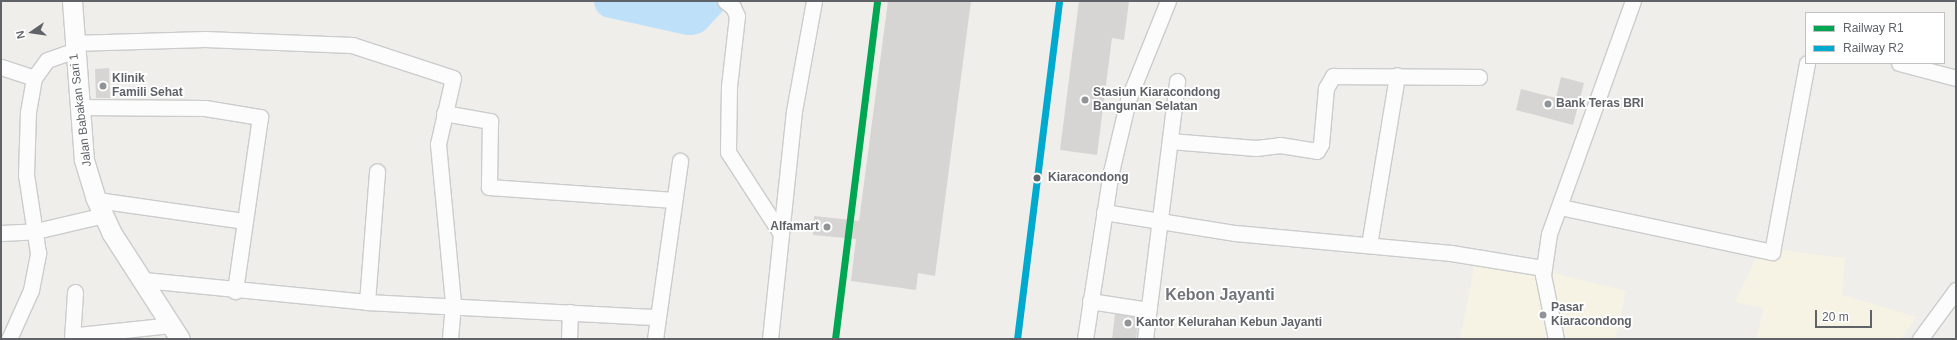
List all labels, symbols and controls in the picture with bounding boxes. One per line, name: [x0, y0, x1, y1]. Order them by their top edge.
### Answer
north arrow: [12, 12, 52, 52]
legend: [1805, 12, 1945, 64]
text: Railway R1: [1843, 21, 1904, 35]
text: N: [14, 29, 27, 40]
text: Railway R2: [1843, 41, 1904, 55]
street label: Jalan Babakan Sari 1: [67, 53, 95, 167]
place label: Klinik Famili Sehat: [112, 72, 183, 100]
marker: Klinik Famili Sehat: [97, 80, 109, 92]
place label: Stasiun Kiaracondong Bangunan Selatan: [1093, 86, 1220, 114]
marker: Stasiun Kiaracondong Bangunan Selatan: [1080, 95, 1090, 105]
place label: Bank Teras BRI: [1556, 97, 1644, 111]
marker: Bank Teras BRI: [1543, 99, 1553, 109]
marker: Kiaracondong: [1030, 171, 1044, 185]
place label: Kiaracondong: [1048, 171, 1129, 185]
place label: Alfamart: [770, 220, 819, 234]
marker: Alfamart: [822, 222, 832, 232]
district label: Kebon Jayanti: [1165, 285, 1275, 305]
place label: Pasar Kiaracondong: [1551, 301, 1632, 329]
scale bar: [1817, 302, 1874, 328]
marker: Pasar Kiaracondong: [1538, 310, 1548, 320]
text: 20 m: [1822, 310, 1849, 324]
place label: Kantor Kelurahan Kebun Jayanti: [1136, 316, 1322, 330]
marker: Kantor Kelurahan Kebun Jayanti: [1123, 318, 1133, 328]

